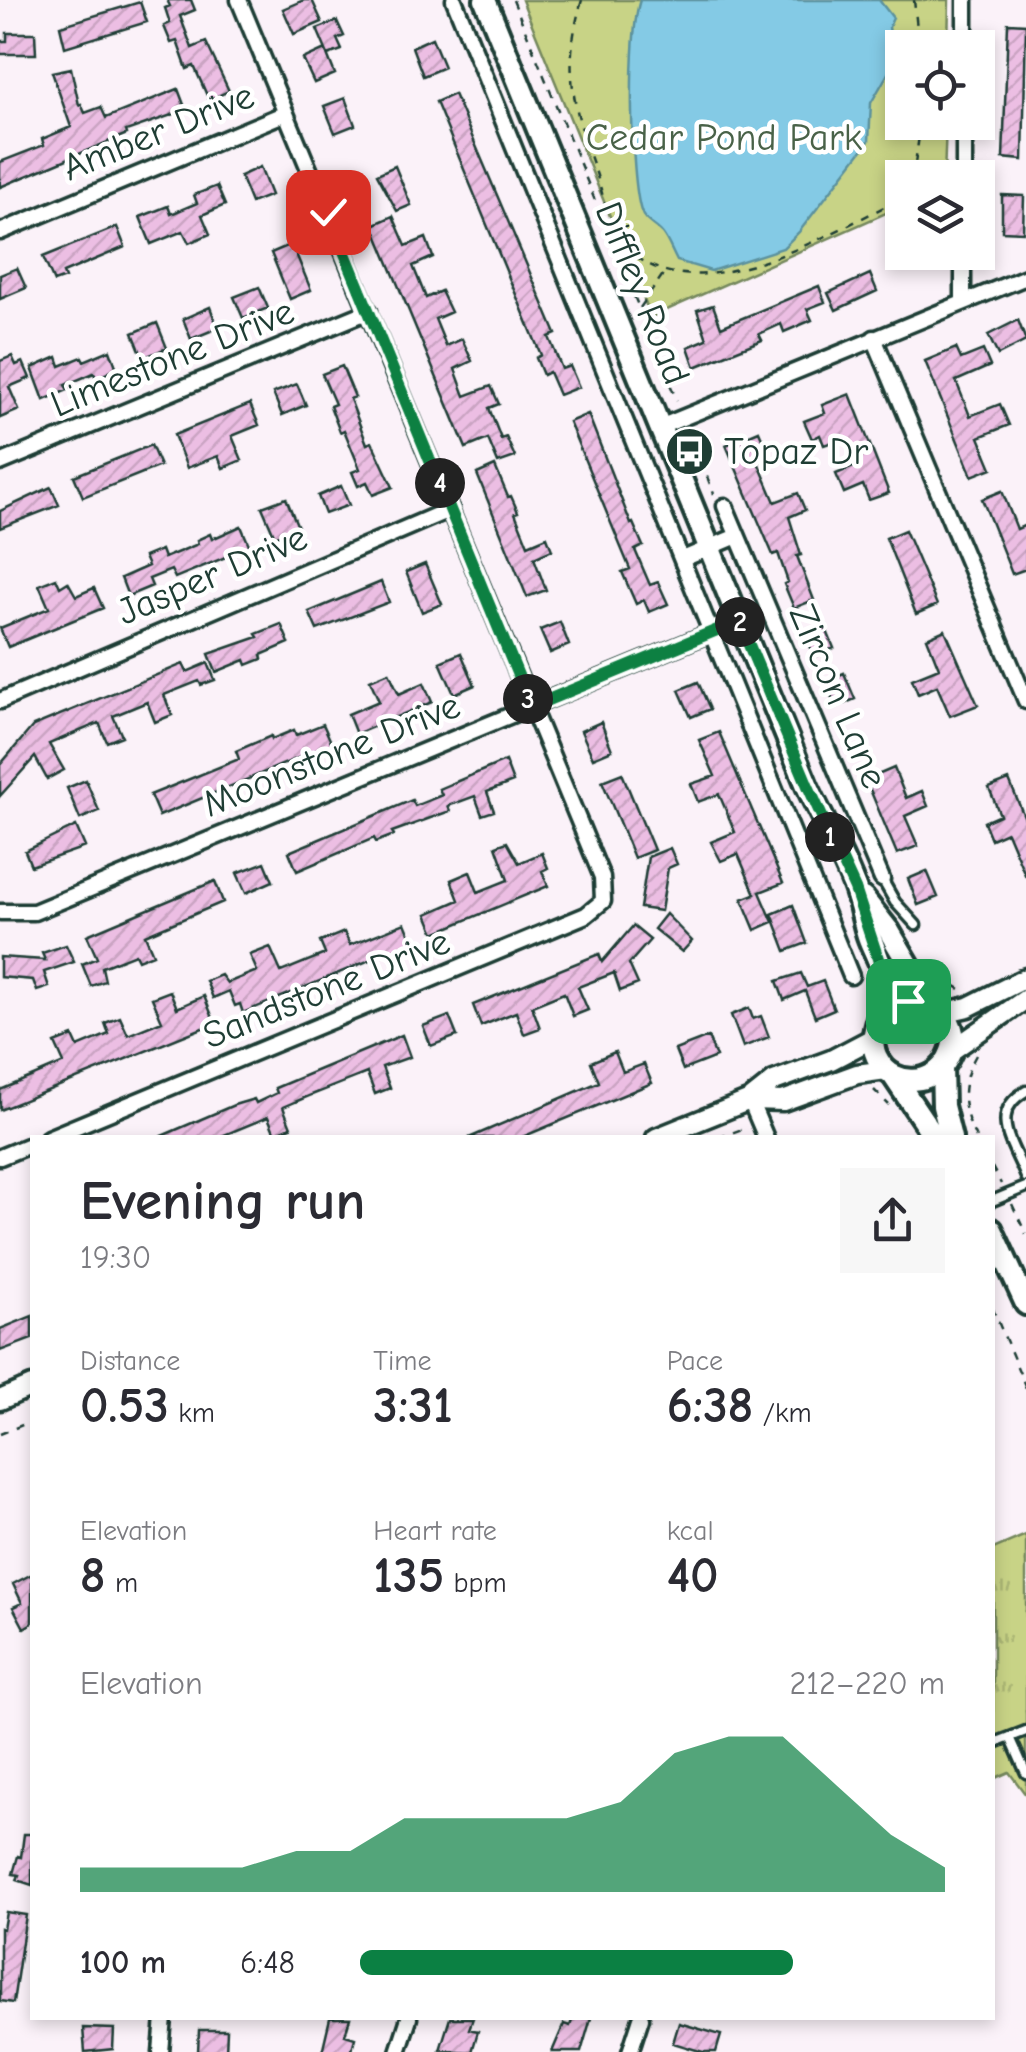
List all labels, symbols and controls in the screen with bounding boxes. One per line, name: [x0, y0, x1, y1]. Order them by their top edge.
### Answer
map controls: [885, 30, 995, 270]
button: locate: [885, 30, 995, 140]
street label: Amber Drive: [56, 74, 260, 190]
park label: Cedar Pond Park: [586, 116, 863, 160]
button: layers: [885, 160, 995, 270]
pin: [286, 170, 371, 255]
icon: check: [301, 185, 356, 240]
street label: Diffley Road: [586, 196, 699, 391]
street label: Limestone Drive: [44, 289, 300, 427]
bus stop icon: Topaz Dr: [663, 425, 715, 477]
place label: Topaz Dr: [724, 430, 868, 474]
pin: 4: [415, 458, 465, 508]
text: 4: [433, 467, 447, 499]
street label: Jasper Drive: [111, 515, 314, 635]
pin: 2: [715, 597, 765, 647]
street label: Zircon Lane: [780, 598, 896, 795]
text: 2: [733, 606, 747, 638]
pin: 3: [503, 674, 553, 724]
street label: Moonstone Drive: [196, 683, 466, 827]
text: 3: [521, 683, 535, 715]
pin: 1: [805, 812, 855, 862]
text: 1: [824, 821, 836, 853]
street label: Sandstone Drive: [197, 919, 456, 1058]
pin: [866, 959, 951, 1044]
icon: arrive: [881, 974, 936, 1029]
button: share: [840, 1168, 945, 1273]
text: Evening run: [80, 1169, 365, 1233]
text: 19:30: [80, 1239, 151, 1276]
text: Distance: [80, 1345, 180, 1377]
text: Time: [373, 1345, 431, 1377]
text: Pace: [667, 1345, 723, 1377]
text: 0.53: [80, 1377, 169, 1435]
text: 3:31: [373, 1377, 453, 1435]
text: 6:38: [667, 1377, 753, 1435]
text: km: [169, 1397, 215, 1429]
text: /km: [753, 1397, 812, 1429]
text: Elevation: [80, 1515, 187, 1547]
text: Heart rate: [373, 1515, 497, 1547]
text: kcal: [667, 1515, 714, 1547]
text: 8: [80, 1547, 106, 1605]
text: 135: [373, 1547, 444, 1605]
text: 40: [667, 1547, 719, 1605]
text: m: [106, 1567, 138, 1599]
text: bpm: [444, 1567, 507, 1599]
text: Elevation: [80, 1665, 203, 1702]
text: 212–220 m: [790, 1665, 945, 1702]
text: 100 m: [80, 1944, 166, 1981]
text: 6:48: [240, 1944, 295, 1981]

